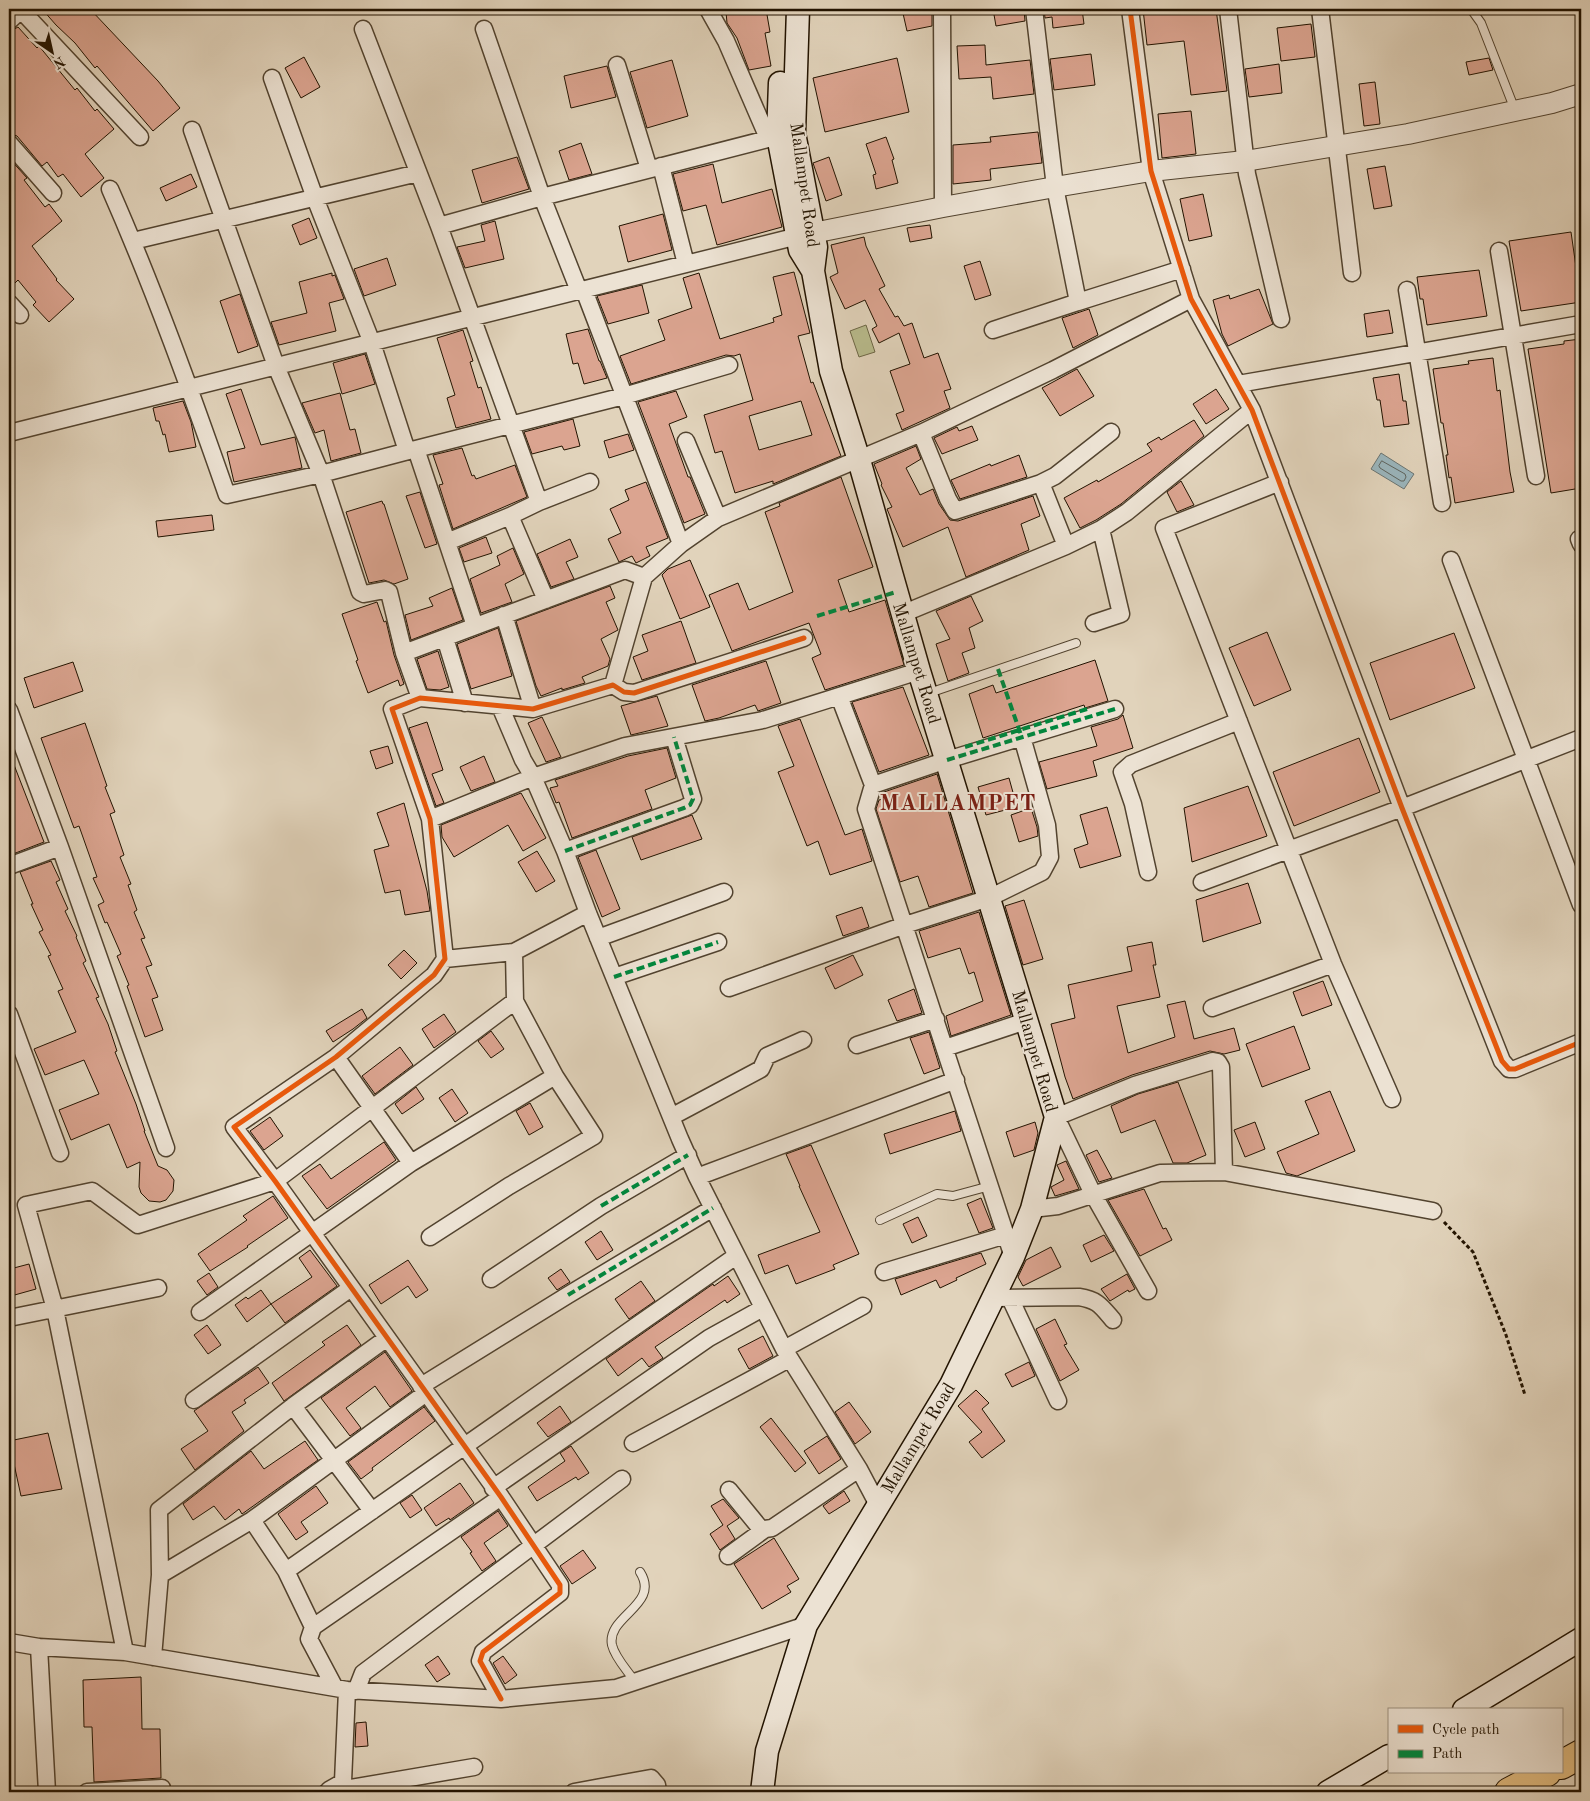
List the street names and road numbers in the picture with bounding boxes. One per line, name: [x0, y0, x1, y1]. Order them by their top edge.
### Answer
street label: Mallampet Road: [786, 122, 822, 249]
street label: Mallampet Road: [889, 600, 943, 726]
street label: Mallampet Road: [1008, 988, 1060, 1114]
street label: Mallampet Road: [879, 1380, 959, 1497]

